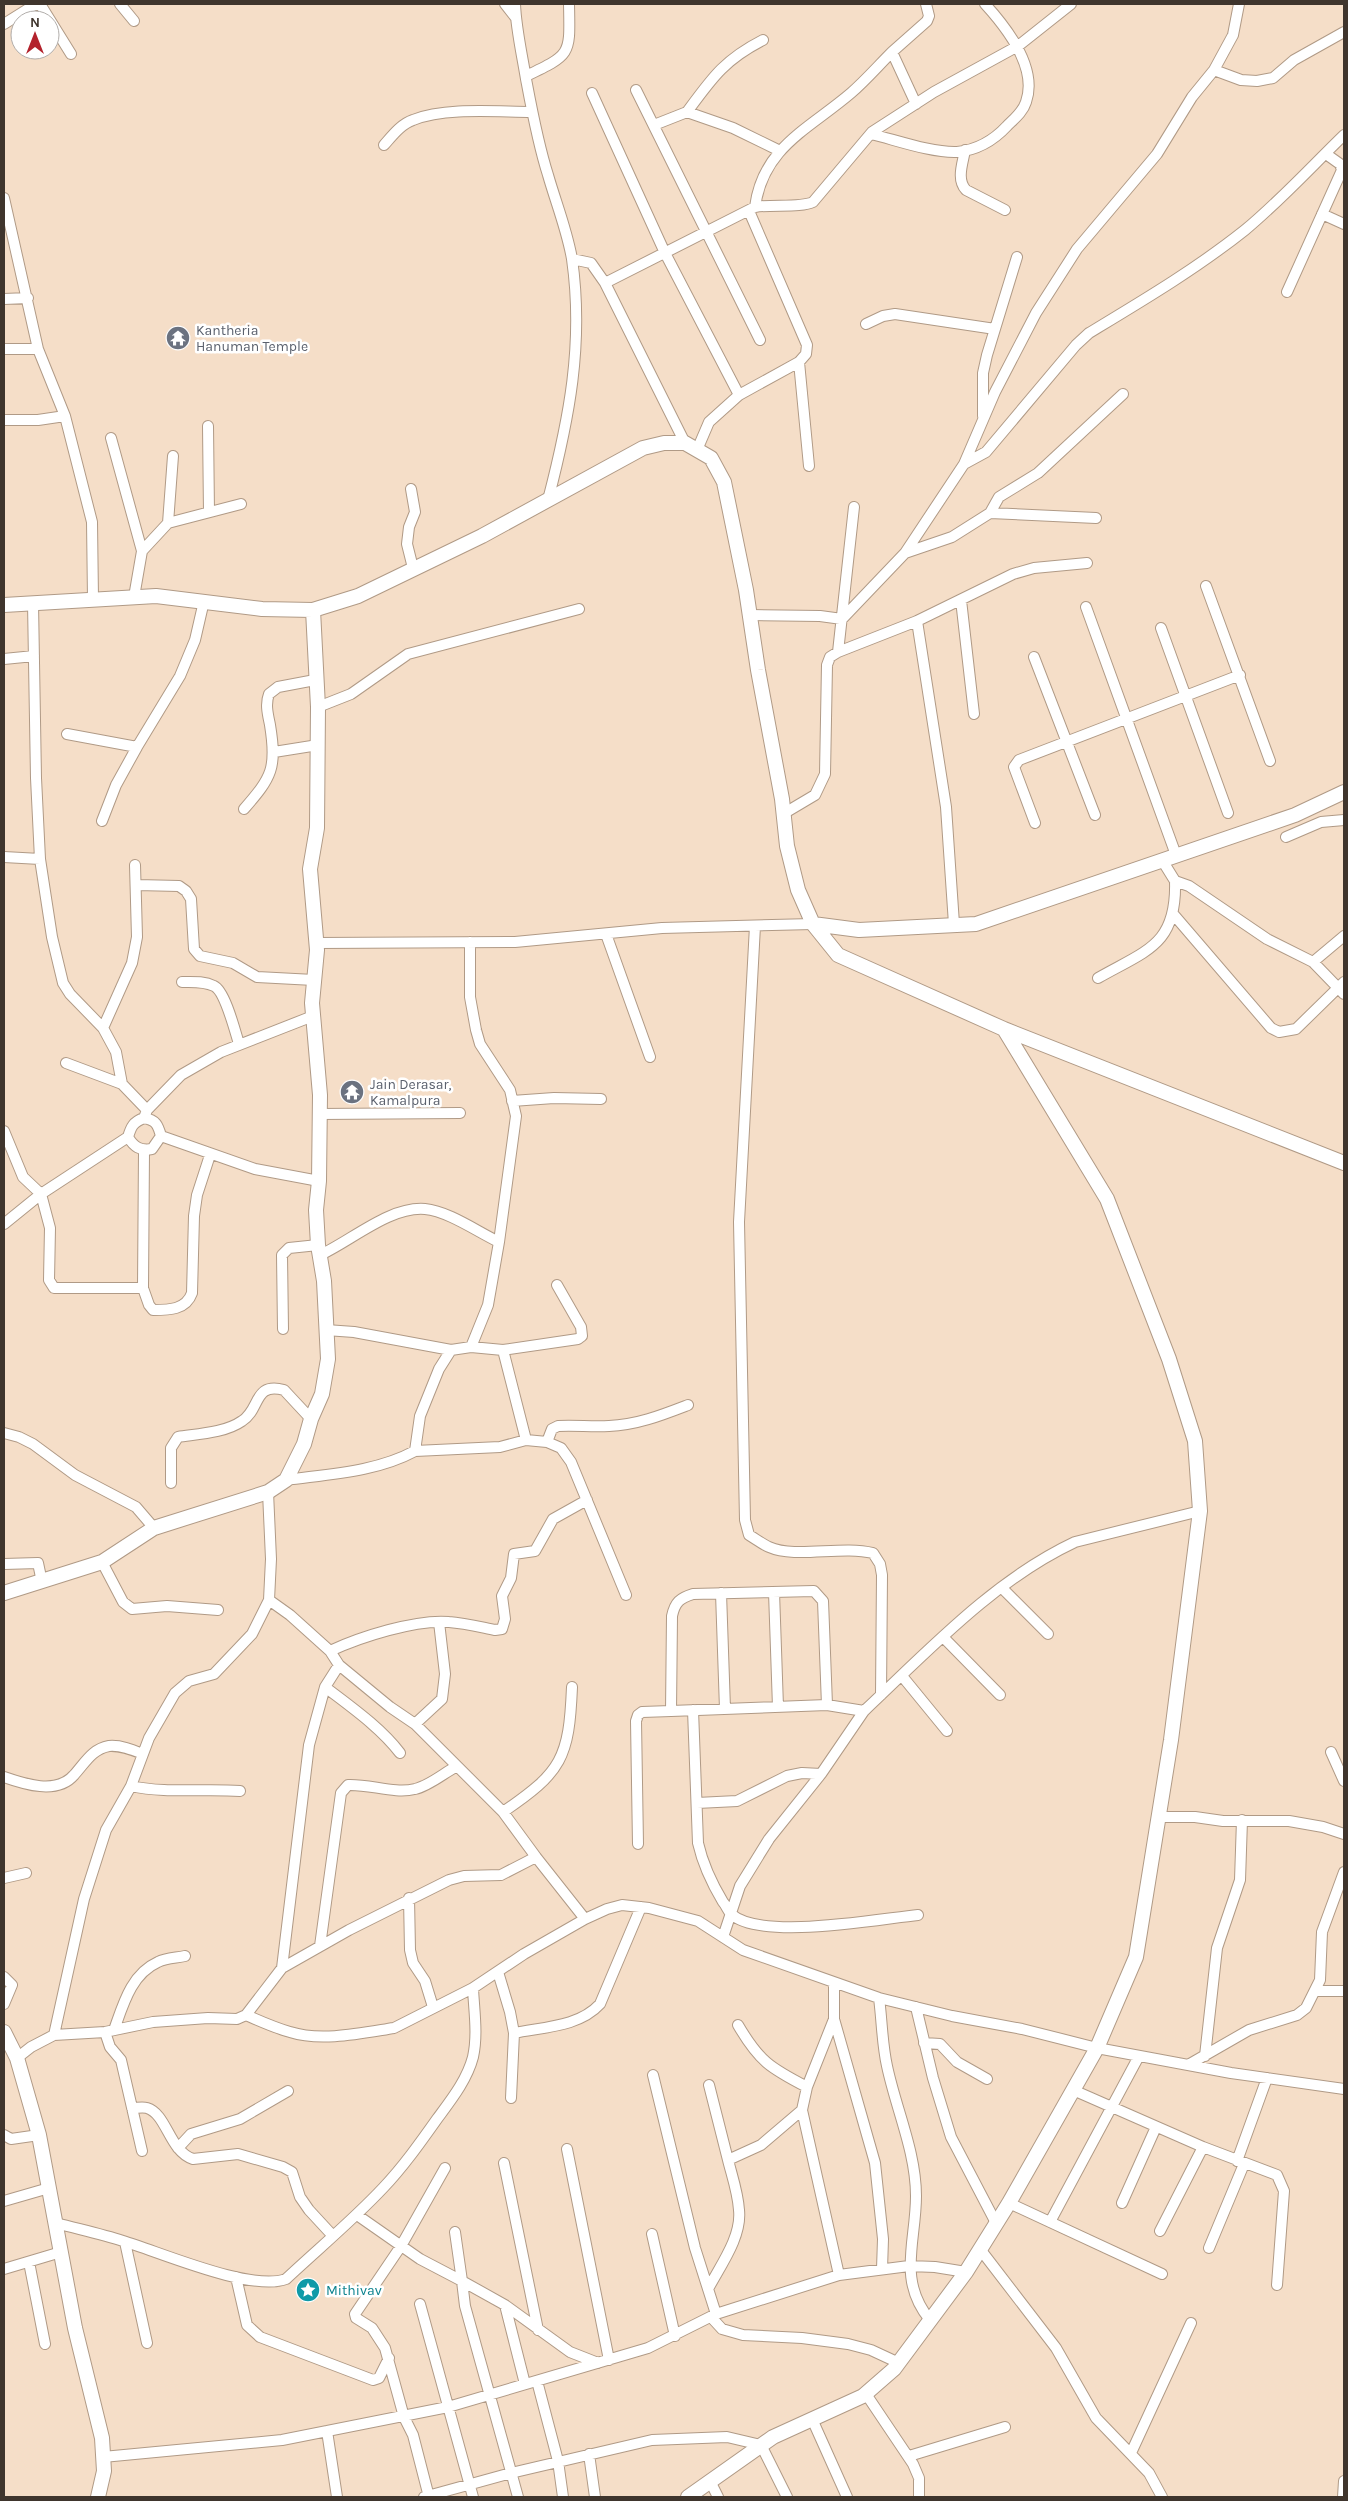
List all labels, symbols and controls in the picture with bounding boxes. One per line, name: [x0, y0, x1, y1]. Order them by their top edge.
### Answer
north arrow: [10, 10, 60, 60]
text: N: [30, 14, 40, 31]
place label: Kantheria Hanuman Temple: [196, 322, 308, 355]
temple icon: Kantheria Hanuman Temple: [165, 325, 191, 351]
place label: Jain Derasar, Kamalpura: [370, 1076, 452, 1109]
temple icon: Jain Derasar, Kamalpura: [339, 1079, 365, 1105]
place icon: Mithivav: [295, 2277, 321, 2303]
place label: Mithivav: [326, 2282, 382, 2299]

